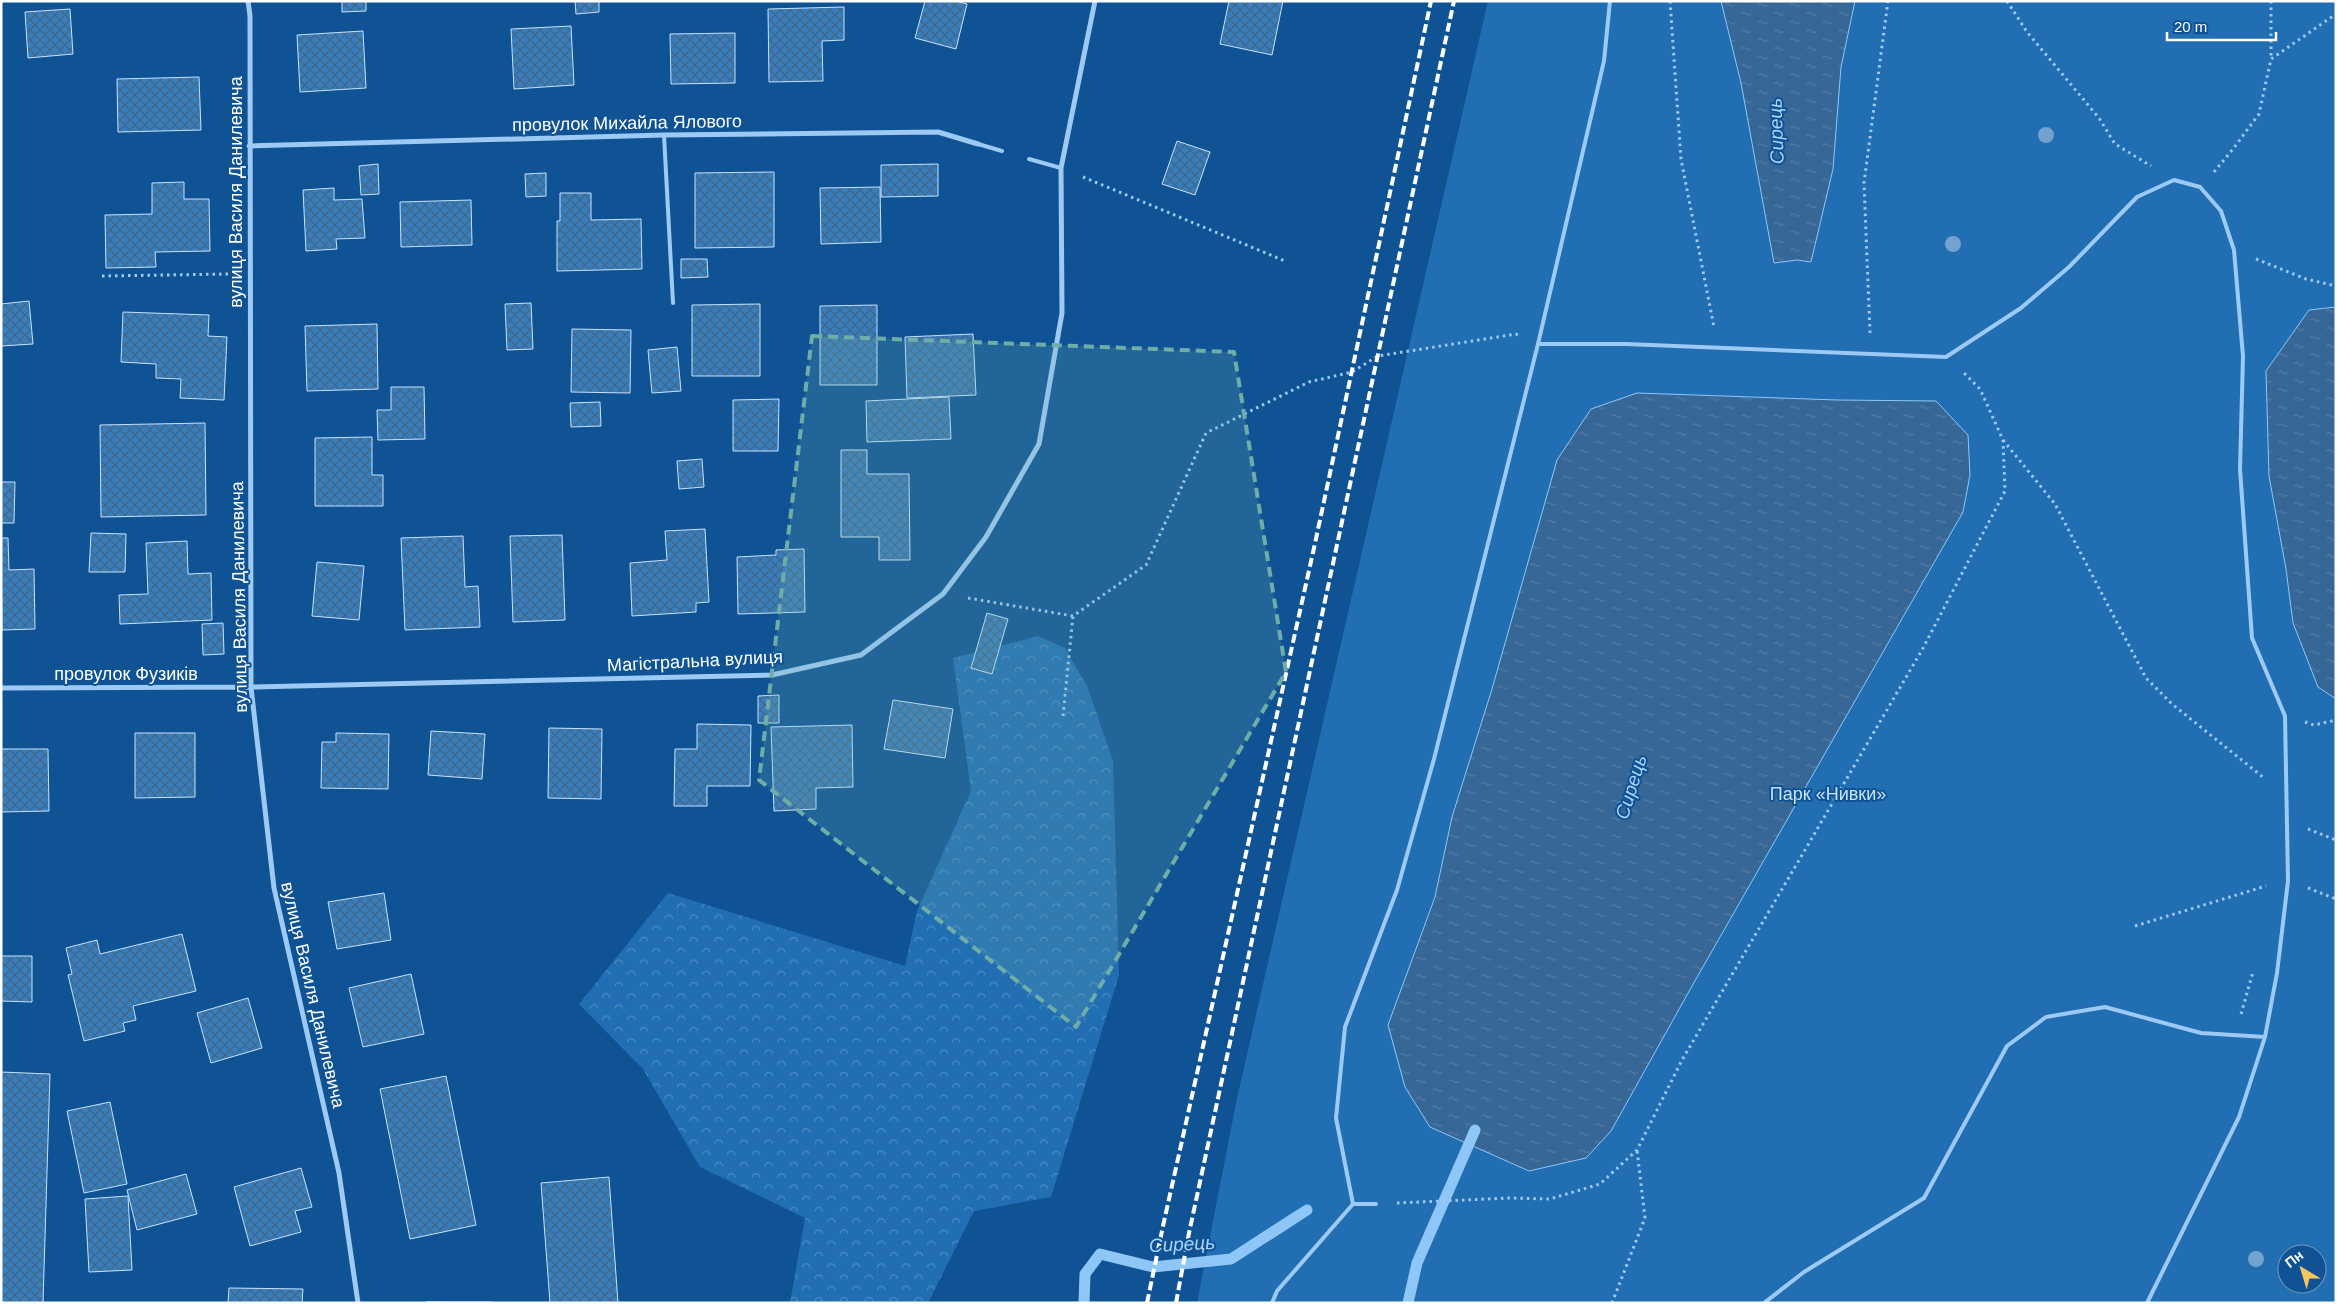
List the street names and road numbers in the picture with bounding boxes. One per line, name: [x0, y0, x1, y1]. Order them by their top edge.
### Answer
street label: вулиця Василя Данилевича: [226, 75, 246, 308]
street label: провулок Михайла Ялового: [512, 111, 742, 135]
street label: вулиця Василя Данилевича: [227, 480, 251, 713]
street label: Магістральна вулиця: [606, 646, 784, 676]
street label: провулок Фузиків: [54, 664, 198, 684]
street label: вулиця Василя Данилевича: [277, 880, 349, 1111]

